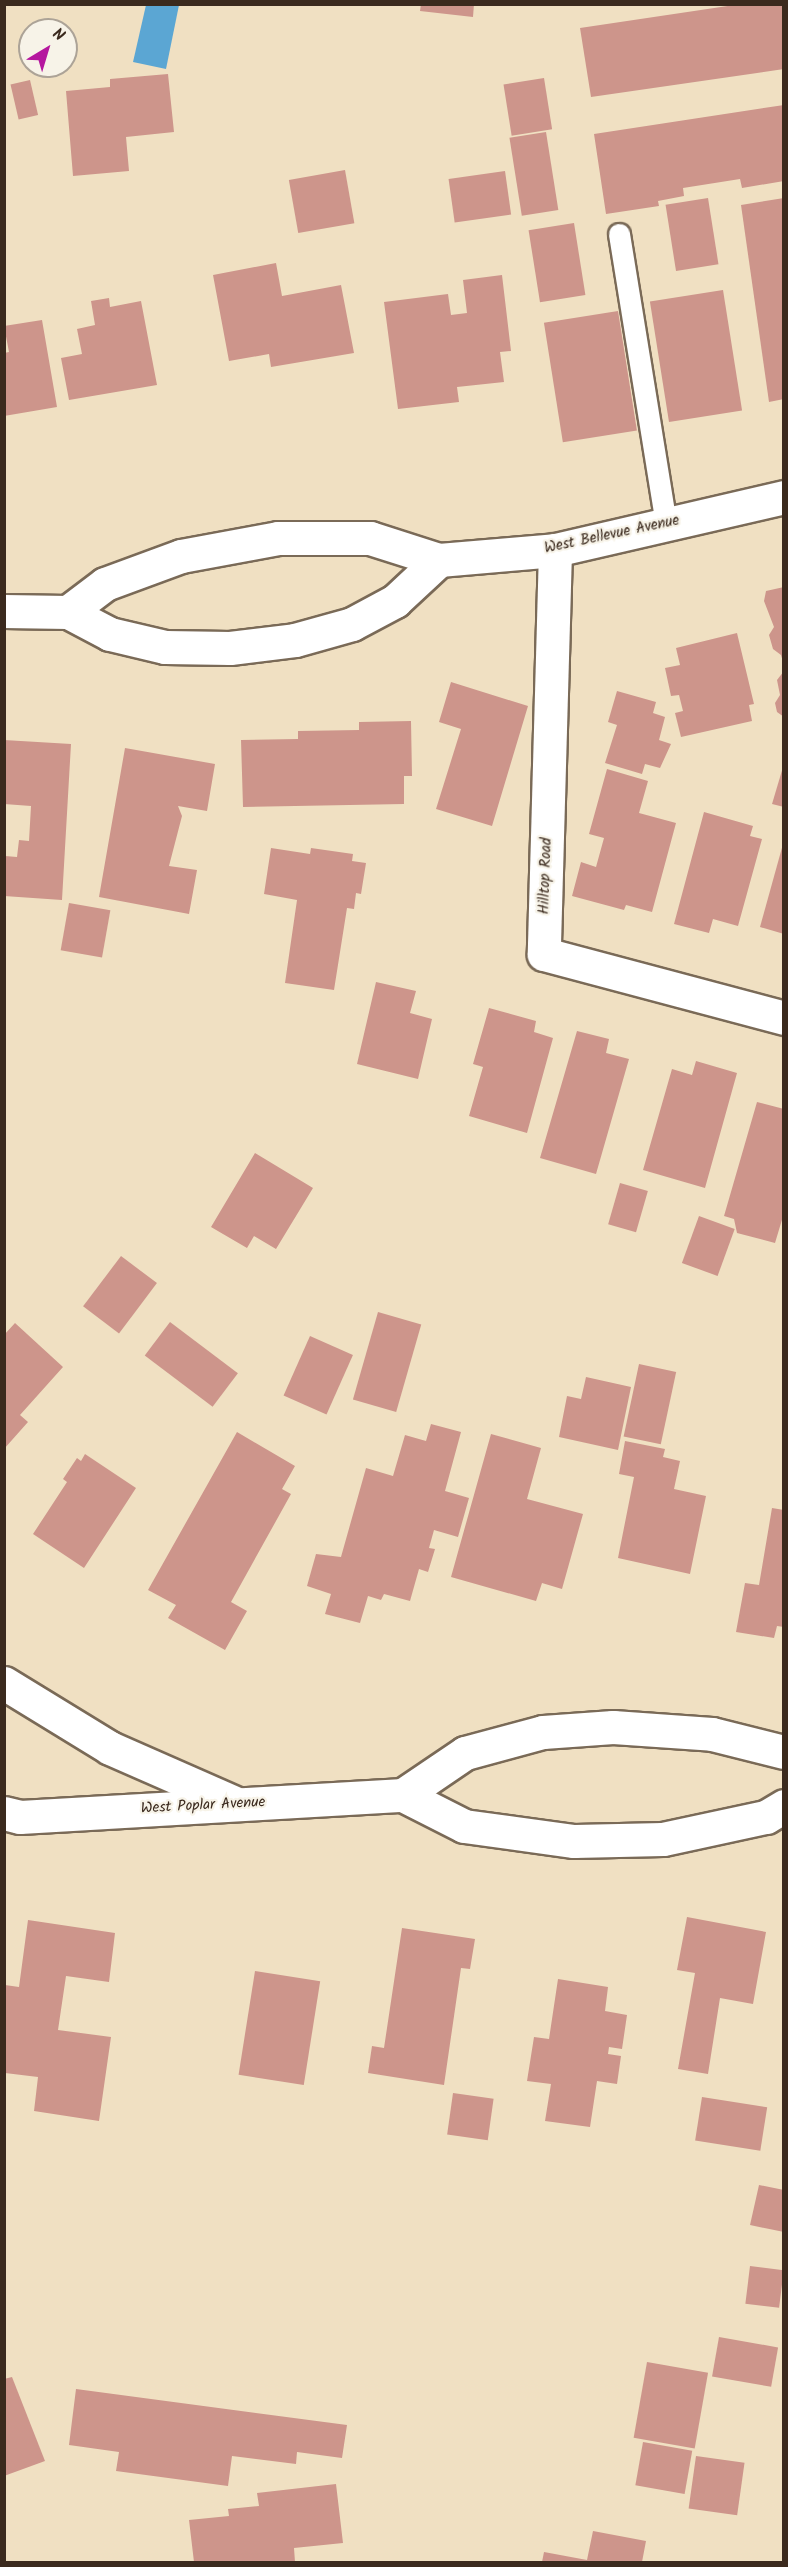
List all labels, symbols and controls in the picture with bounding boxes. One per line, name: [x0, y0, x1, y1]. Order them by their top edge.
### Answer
north arrow: [18, 18, 78, 78]
text: N: [46, 22, 70, 48]
street label: West Bellevue Avenue: [543, 512, 681, 558]
street label: Hilltop Road: [536, 837, 556, 915]
street label: West Poplar Avenue: [140, 1794, 266, 1818]

